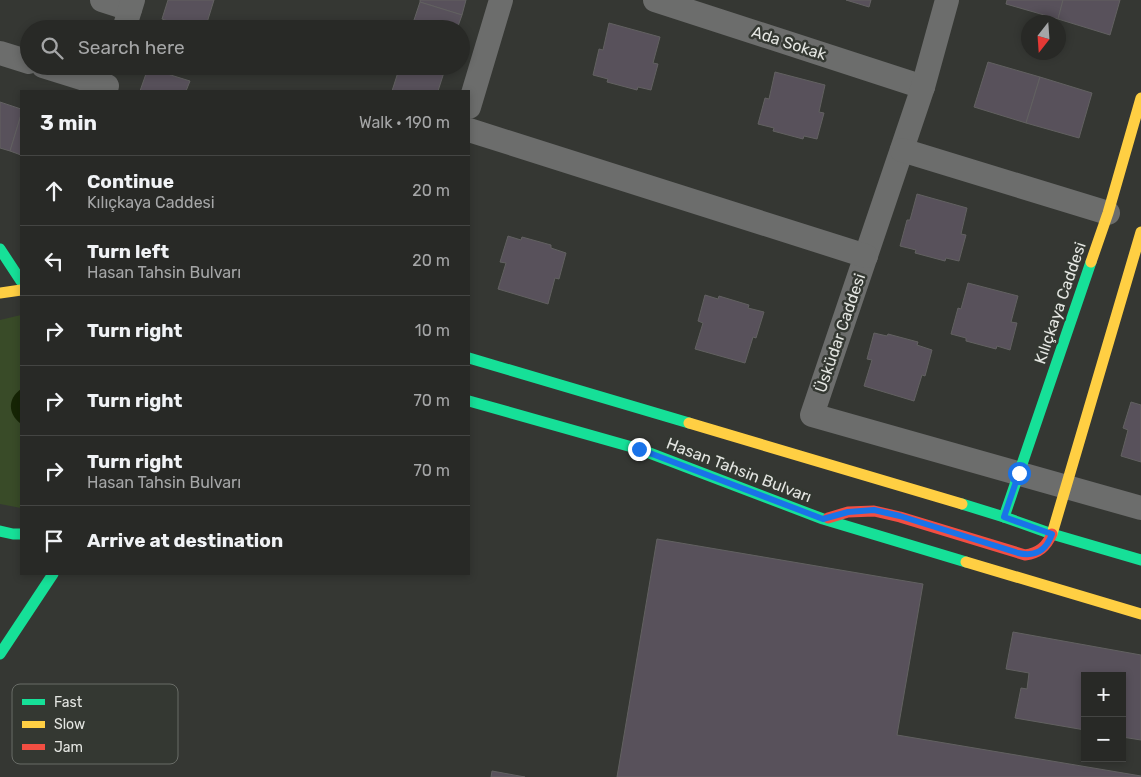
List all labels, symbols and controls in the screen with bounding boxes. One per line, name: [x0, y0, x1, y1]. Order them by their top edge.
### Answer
north arrow: [1021, 15, 1066, 60]
search box: [20, 20, 470, 75]
street label: Ada Sokak: [749, 22, 829, 64]
icon: search: [38, 34, 66, 62]
text: Search here: [78, 36, 185, 59]
text: 3 min: [40, 110, 97, 135]
text: Walk · 190 m: [359, 113, 450, 132]
text: Continue: [87, 170, 174, 193]
icon: ahead: [40, 177, 68, 205]
text: 20 m: [412, 181, 450, 200]
text: Kılıçkaya Caddesi: [87, 193, 215, 212]
text: Turn left: [87, 240, 169, 263]
street label: Kılıçkaya Caddesi: [1030, 240, 1090, 366]
icon: left: [40, 247, 68, 275]
text: 20 m: [412, 251, 450, 270]
text: Hasan Tahsin Bulvarı: [87, 263, 241, 282]
street label: Üsküdar Caddesi: [811, 271, 869, 395]
icon: right: [40, 317, 68, 345]
text: Turn right: [87, 319, 182, 342]
text: 10 m: [415, 321, 450, 340]
icon: right: [40, 387, 68, 415]
text: Turn right: [87, 389, 182, 412]
text: 70 m: [413, 391, 450, 410]
street label: Hasan Tahsin Bulvarı: [664, 434, 814, 506]
route end: [628, 438, 651, 461]
text: Turn right: [87, 450, 182, 473]
icon: right: [40, 457, 68, 485]
text: 70 m: [413, 461, 450, 480]
route start: [1008, 462, 1031, 485]
text: Hasan Tahsin Bulvarı: [87, 473, 241, 492]
icon: arrive: [40, 527, 68, 555]
text: Arrive at destination: [87, 529, 283, 552]
map controls: [1081, 672, 1126, 762]
button: +: [1081, 672, 1126, 717]
legend: [12, 684, 178, 764]
text: Fast: [54, 694, 83, 711]
text: Slow: [54, 716, 85, 733]
button: −: [1081, 717, 1126, 762]
text: Jam: [54, 739, 83, 756]

